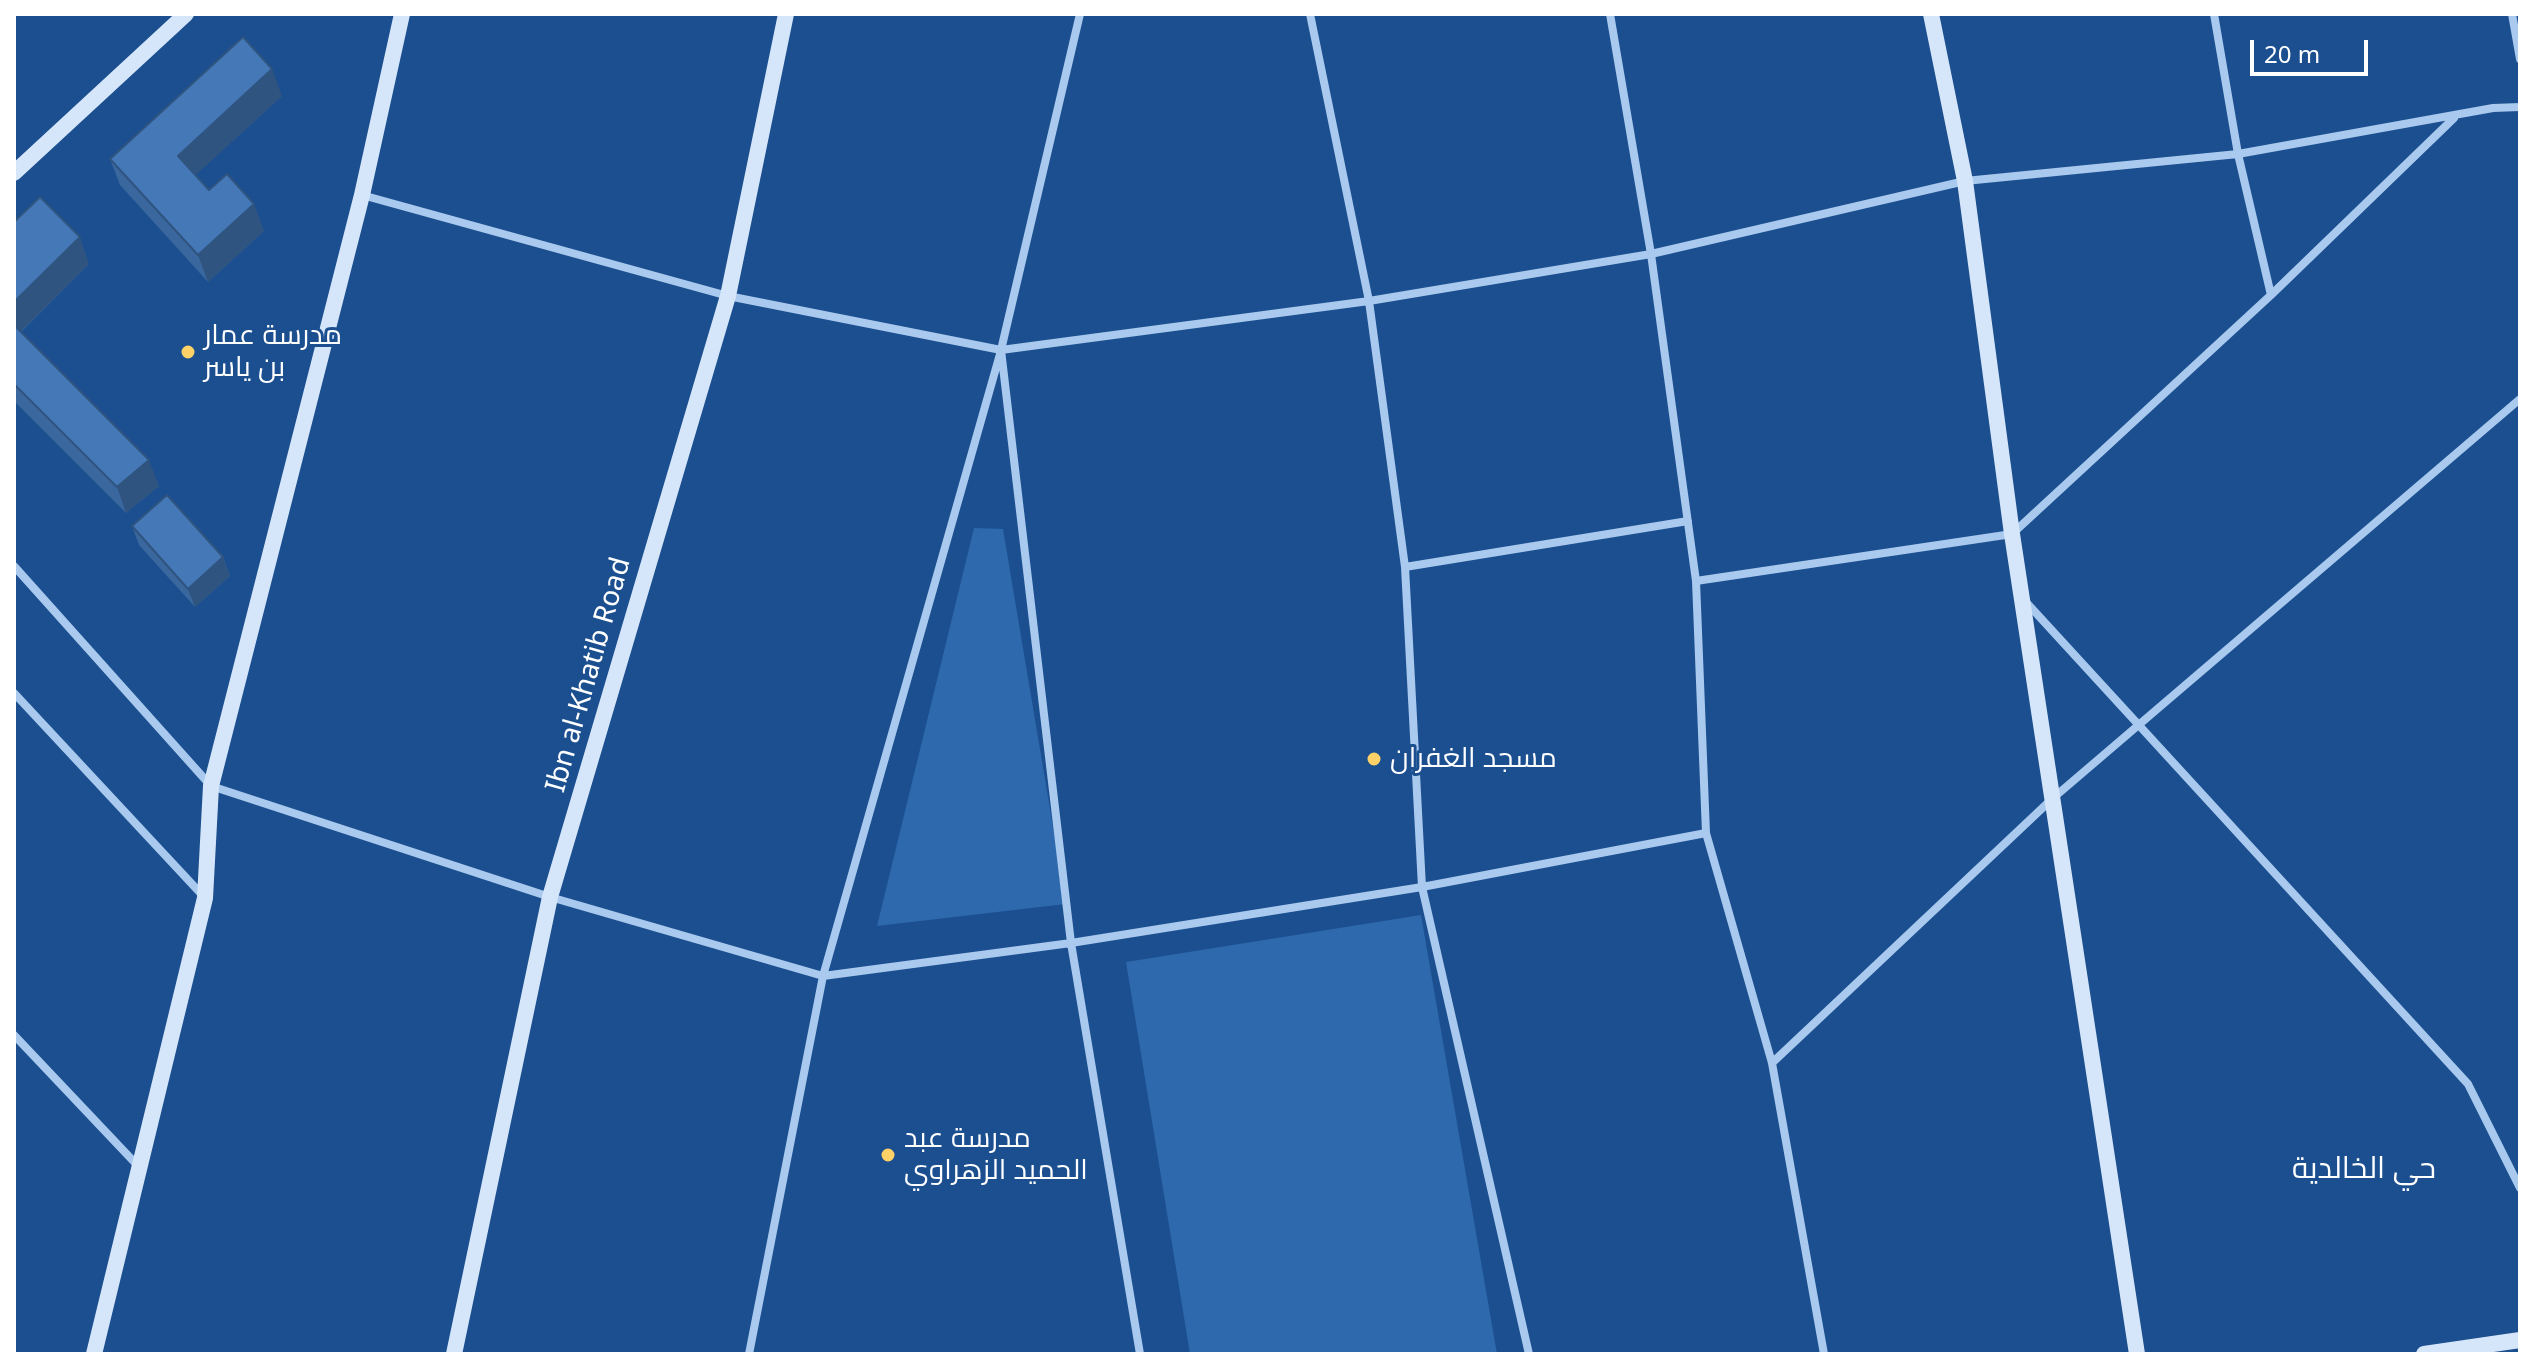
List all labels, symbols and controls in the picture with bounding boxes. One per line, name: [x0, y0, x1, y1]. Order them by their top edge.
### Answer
scale bar: [2254, 24, 2372, 74]
text: 20 m: [2264, 37, 2320, 70]
place label: مدرسة عمار بن ياسر: [204, 319, 342, 385]
marker: مدرسة عمار بن ياسر: [179, 343, 197, 361]
street label: Ibn al-Khatib Road: [539, 554, 639, 796]
place label: مسجد الغفران: [1390, 742, 1557, 776]
marker: مسجد الغفران: [1365, 750, 1383, 768]
place label: مدرسة عبد الحميد الزهراوي: [904, 1122, 1088, 1188]
marker: مدرسة عبد الحميد الزهراوي: [879, 1146, 897, 1164]
district label: حي الخالدية: [2292, 1151, 2436, 1187]

